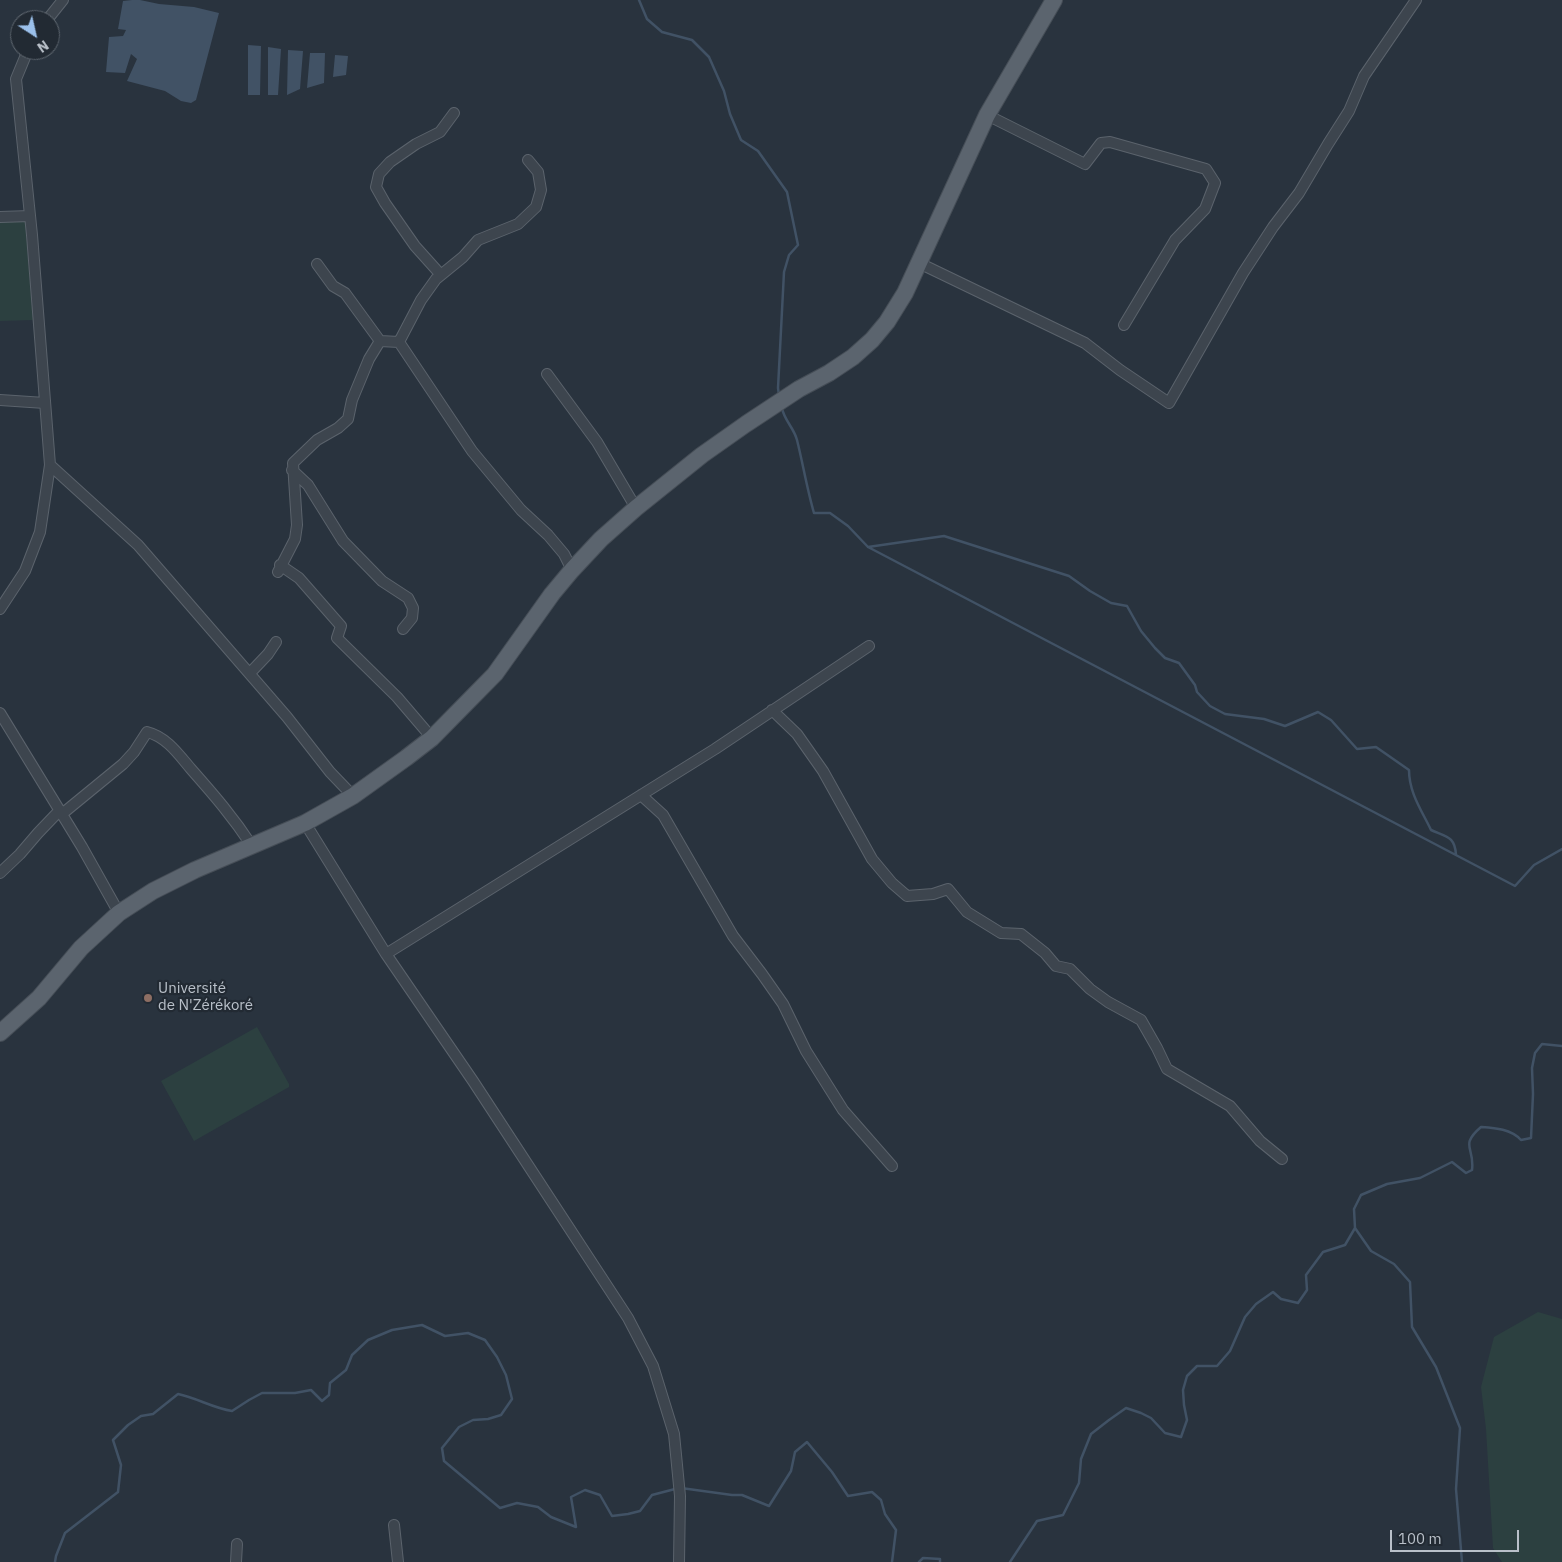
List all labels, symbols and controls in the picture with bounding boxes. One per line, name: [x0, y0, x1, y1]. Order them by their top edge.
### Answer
north arrow: [10, 10, 60, 60]
text: N: [34, 36, 52, 57]
place label: Université de N'Zérékoré: [158, 980, 253, 1015]
marker: Université de N'Zérékoré: [142, 992, 154, 1004]
scale bar: [1392, 1520, 1521, 1552]
text: 100 m: [1398, 1529, 1442, 1548]

